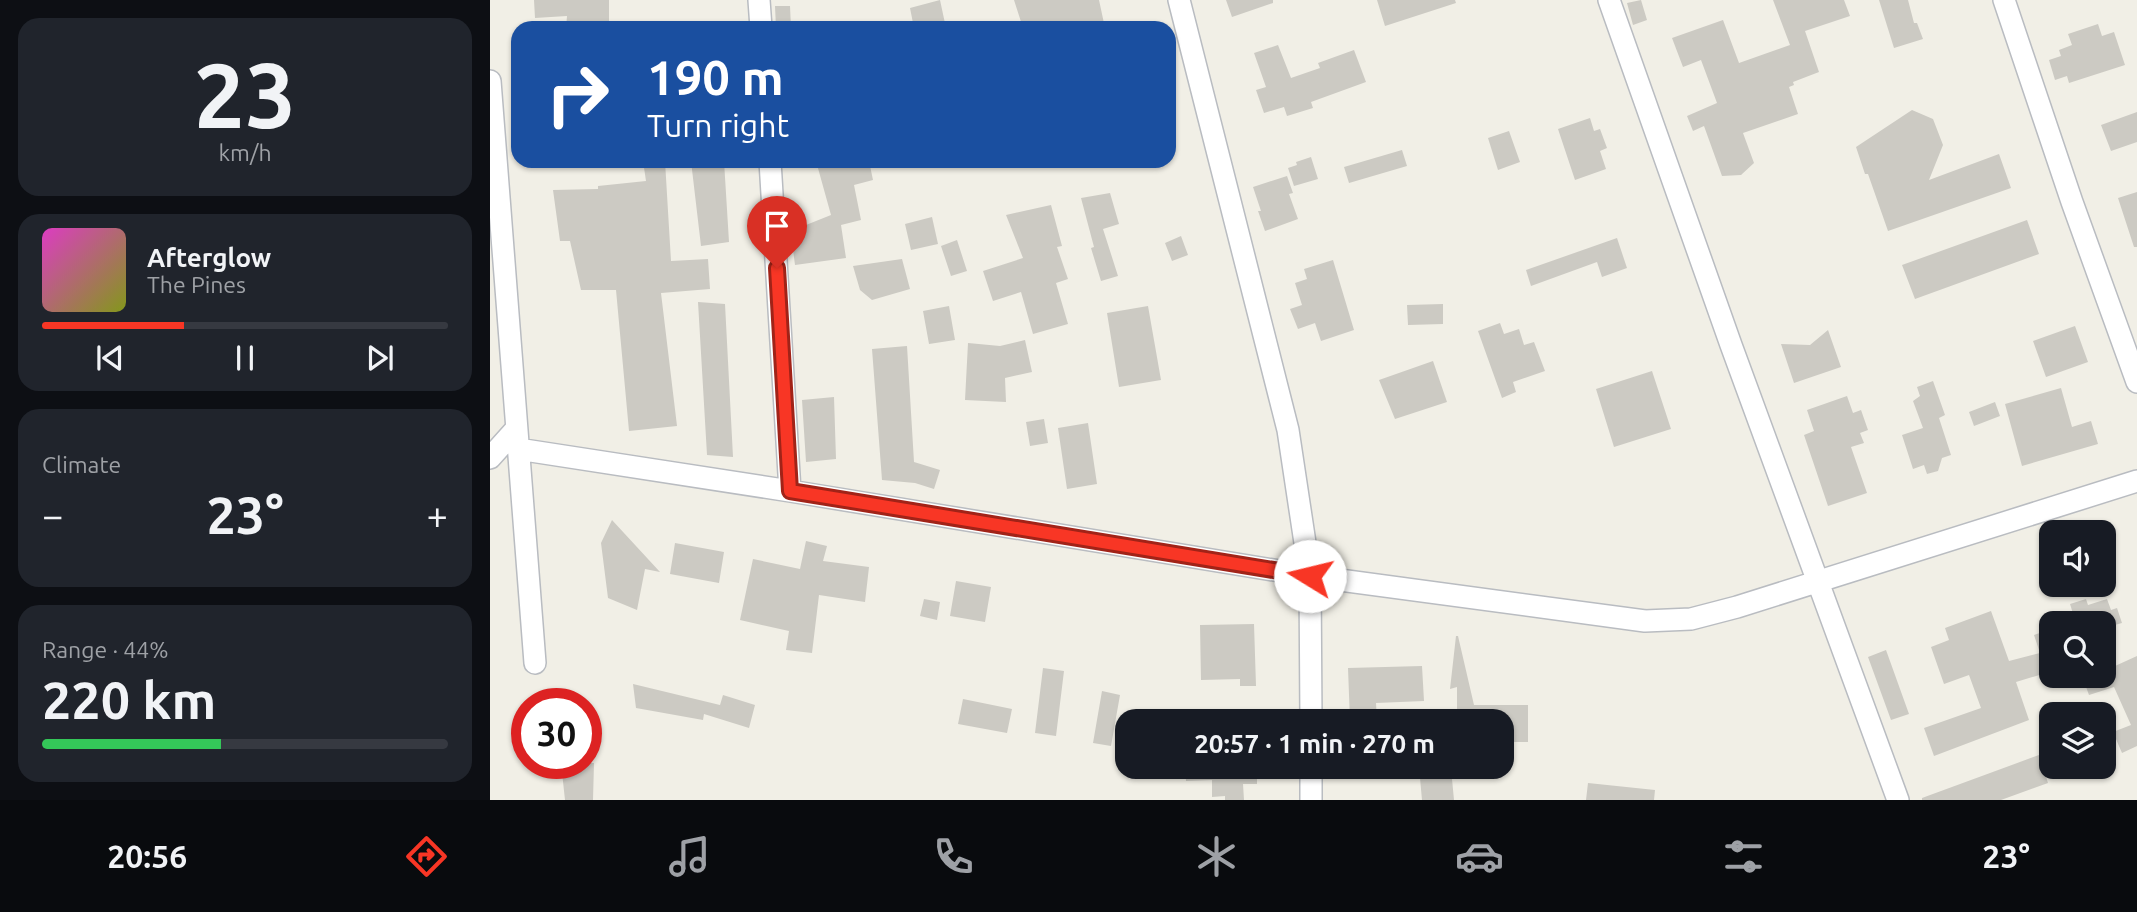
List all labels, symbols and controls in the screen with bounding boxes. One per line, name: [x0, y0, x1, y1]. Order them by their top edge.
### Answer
text: 23: [194, 43, 296, 145]
icon: right: [532, 49, 623, 140]
text: 190 m: [647, 49, 784, 104]
text: Turn right: [647, 107, 789, 143]
text: km/h: [218, 140, 272, 165]
pin: [747, 196, 807, 268]
icon: arrive: [758, 207, 796, 245]
text: Afterglow: [147, 243, 271, 272]
text: The Pines: [147, 272, 246, 297]
icon: previous: [91, 339, 129, 377]
icon: pause: [226, 339, 264, 377]
icon: next: [361, 339, 399, 377]
text: Climate: [42, 452, 121, 477]
text: 23°: [206, 486, 284, 544]
text: −: [42, 494, 63, 536]
text: +: [427, 494, 448, 536]
map controls: [2039, 520, 2116, 779]
button: sound: [2039, 520, 2116, 597]
position arrow: [1273, 539, 1347, 613]
button: search: [2039, 611, 2116, 688]
text: Range · 44%: [42, 637, 169, 662]
text: 220 km: [42, 671, 216, 729]
speed limit sign: 30: [511, 688, 602, 779]
button: layers: [2039, 702, 2116, 779]
text: 20:57 · 1 min · 270 m: [1194, 729, 1435, 758]
icon: directions: [402, 832, 451, 881]
icon: music: [665, 832, 714, 881]
icon: phone: [929, 832, 978, 881]
icon: climate: [1192, 832, 1241, 881]
icon: car: [1455, 832, 1504, 881]
icon: filters: [1719, 832, 1768, 881]
text: 20:56: [107, 838, 187, 874]
text: 23°: [1982, 838, 2030, 874]

